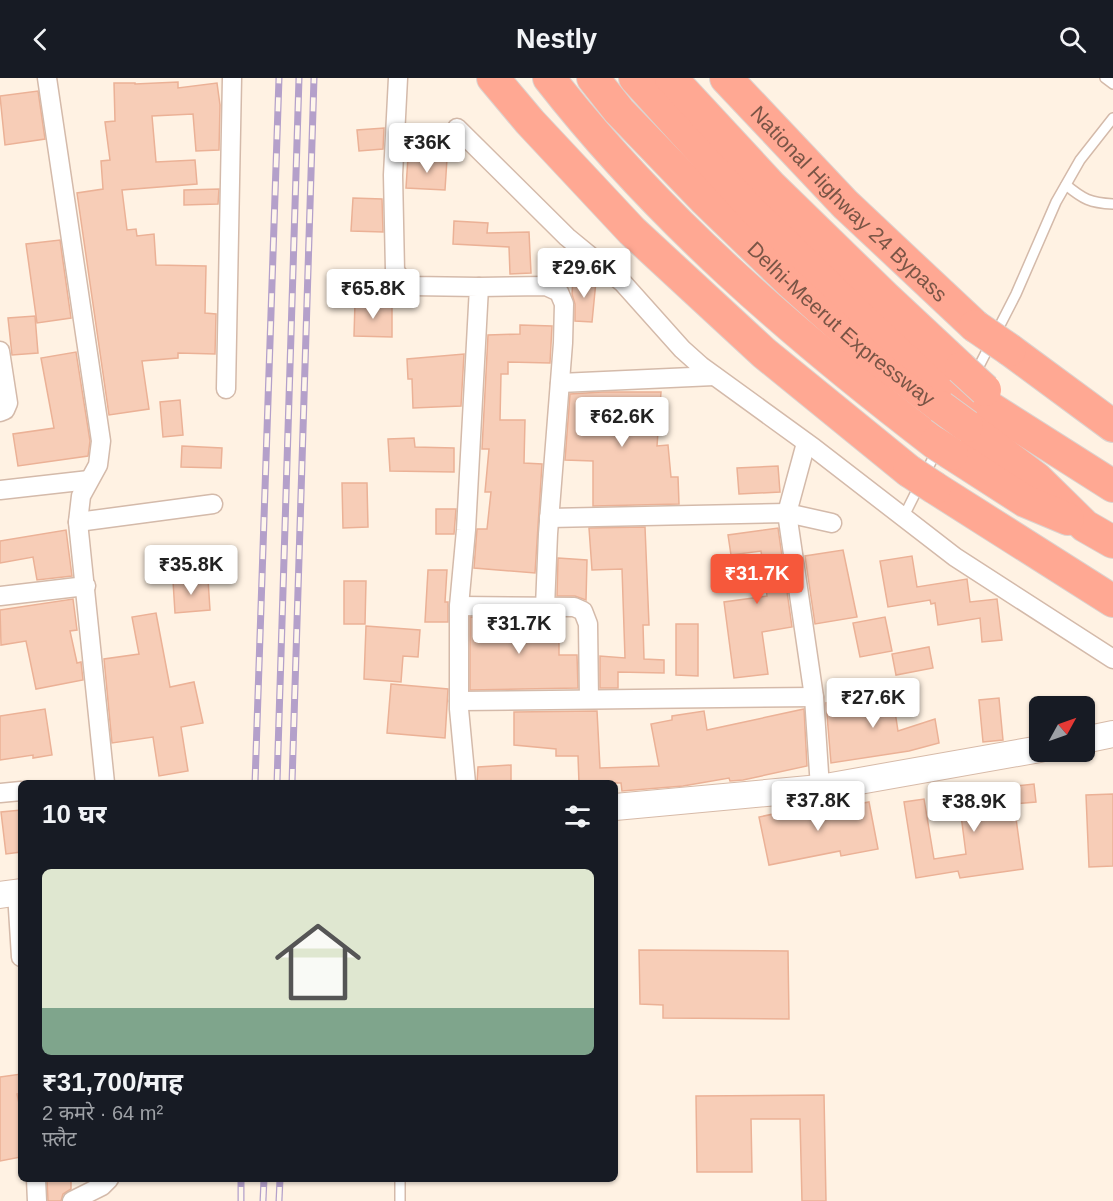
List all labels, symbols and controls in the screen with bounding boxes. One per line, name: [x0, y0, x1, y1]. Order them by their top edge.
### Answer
icon: back: [24, 23, 57, 56]
icon: search: [1056, 23, 1089, 56]
text: Nestly: [516, 24, 597, 54]
street label: National Highway 24 Bypass: [747, 101, 952, 306]
pin: ₹36K: [391, 123, 463, 174]
text: ₹36K: [403, 131, 451, 153]
street label: Delhi-Meerut Expressway: [743, 237, 940, 410]
pin: ₹29.6K: [535, 248, 633, 299]
text: ₹29.6K: [552, 256, 616, 278]
pin: ₹65.8K: [324, 269, 422, 320]
text: ₹65.8K: [341, 277, 405, 299]
pin: ₹62.6K: [573, 397, 671, 448]
text: ₹62.6K: [590, 405, 654, 427]
pin: ₹35.8K: [142, 545, 240, 596]
text: ₹35.8K: [159, 553, 223, 575]
pin: ₹31.7K: [708, 554, 806, 605]
text: ₹31.7K: [725, 562, 789, 584]
pin: ₹31.7K: [470, 604, 568, 655]
text: ₹31.7K: [487, 612, 551, 634]
pin: ₹27.6K: [824, 678, 922, 729]
text: ₹27.6K: [841, 686, 905, 708]
north arrow: [1029, 696, 1095, 762]
map controls: [1029, 696, 1095, 762]
pin: ₹37.8K: [769, 781, 867, 832]
pin: ₹38.9K: [925, 782, 1023, 833]
text: ₹37.8K: [786, 789, 850, 811]
text: ₹38.9K: [942, 790, 1006, 812]
text: 10 घर: [42, 799, 106, 829]
icon: filters: [561, 800, 594, 833]
icon: home: [264, 908, 372, 1016]
text: ₹31,700/माह: [42, 1067, 183, 1097]
text: 2 कमरे · 64 m²: [42, 1102, 163, 1124]
text: फ़्लैट: [42, 1128, 77, 1150]

